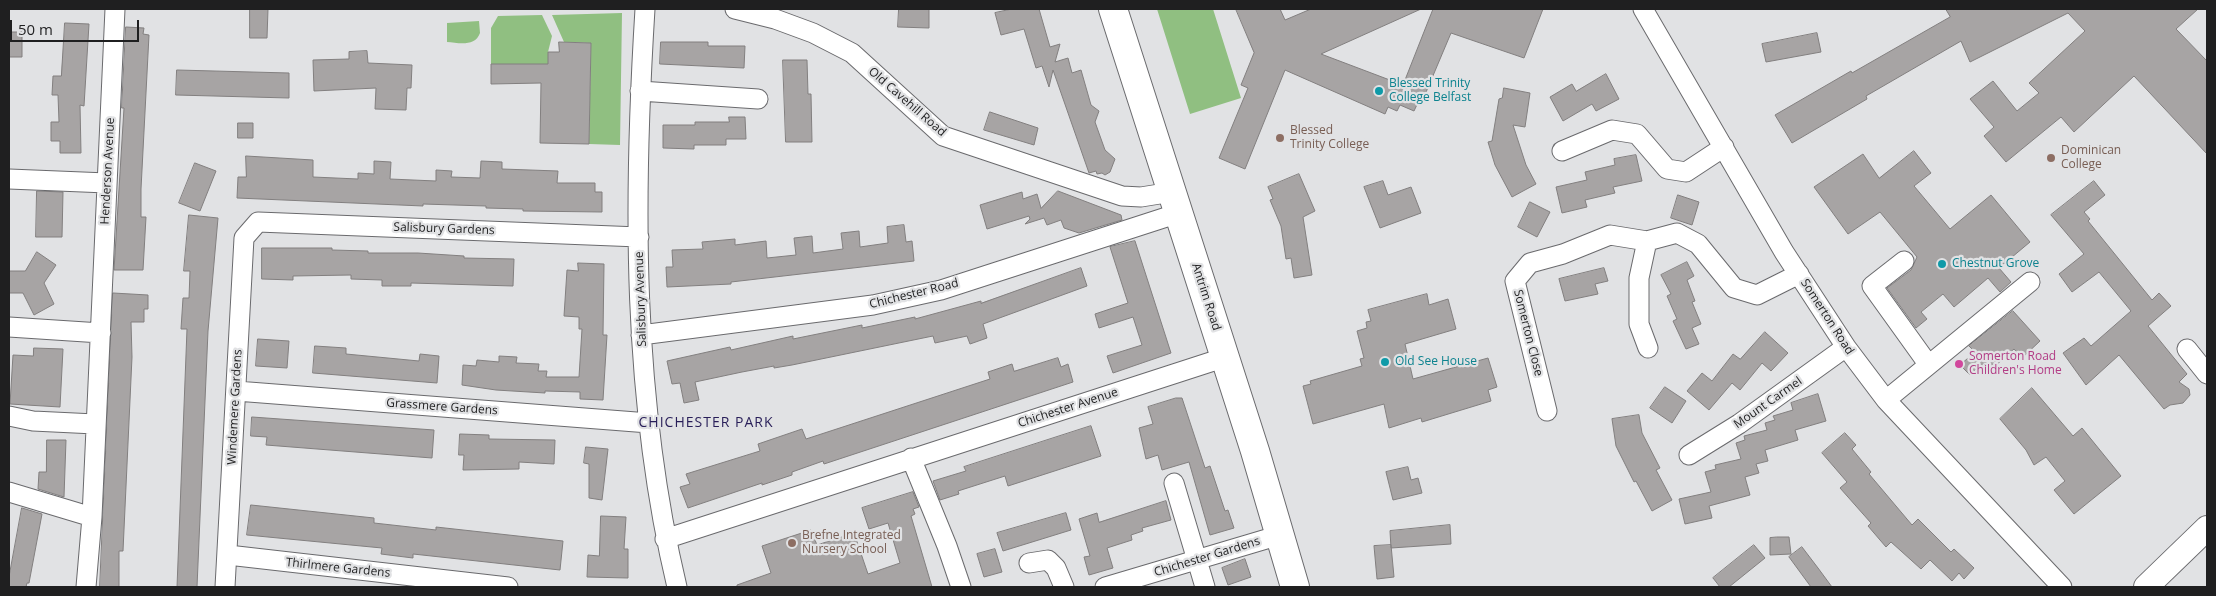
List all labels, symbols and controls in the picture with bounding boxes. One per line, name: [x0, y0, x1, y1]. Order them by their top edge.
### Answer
scale bar: [12, 10, 141, 42]
text: 50 m: [18, 19, 53, 39]
street label: Old Cavehill Road: [865, 64, 949, 140]
place label: Blessed Trinity College Belfast: [1389, 77, 1471, 105]
marker: Blessed Trinity College Belfast: [1373, 85, 1385, 97]
street label: Henderson Avenue: [98, 117, 118, 225]
place label: Blessed Trinity College: [1290, 124, 1369, 152]
marker: Blessed Trinity College: [1274, 132, 1286, 144]
place label: Dominican College: [2061, 144, 2121, 172]
marker: Dominican College: [2045, 152, 2057, 164]
street label: Salisbury Gardens: [393, 220, 495, 238]
street label: Salisbury Avenue: [632, 251, 650, 347]
place label: Chestnut Grove: [1952, 257, 2039, 271]
marker: Chestnut Grove: [1936, 258, 1948, 270]
street label: Antrim Road: [1188, 261, 1224, 333]
street label: Chichester Road: [868, 276, 960, 312]
street label: Somerton Road: [1797, 277, 1857, 357]
street label: Somerton Close: [1510, 288, 1546, 378]
street label: Windemere Gardens: [225, 349, 245, 465]
place label: Somerton Road Children's Home: [1969, 350, 2062, 378]
place label: Old See House: [1395, 355, 1477, 369]
marker: Old See House: [1379, 356, 1391, 368]
marker: Somerton Road Children's Home: [1953, 358, 1965, 370]
street label: Mount Carmel: [1731, 374, 1805, 432]
street label: Chichester Avenue: [1016, 385, 1120, 431]
street label: Grassmere Gardens: [386, 396, 498, 418]
district label: CHICHESTER PARK: [637, 415, 775, 431]
place label: Brefne Integrated Nursery School: [802, 529, 901, 557]
street label: Chichester Gardens: [1152, 534, 1262, 580]
marker: Brefne Integrated Nursery School: [786, 537, 798, 549]
street label: Thirlmere Gardens: [285, 555, 391, 581]

